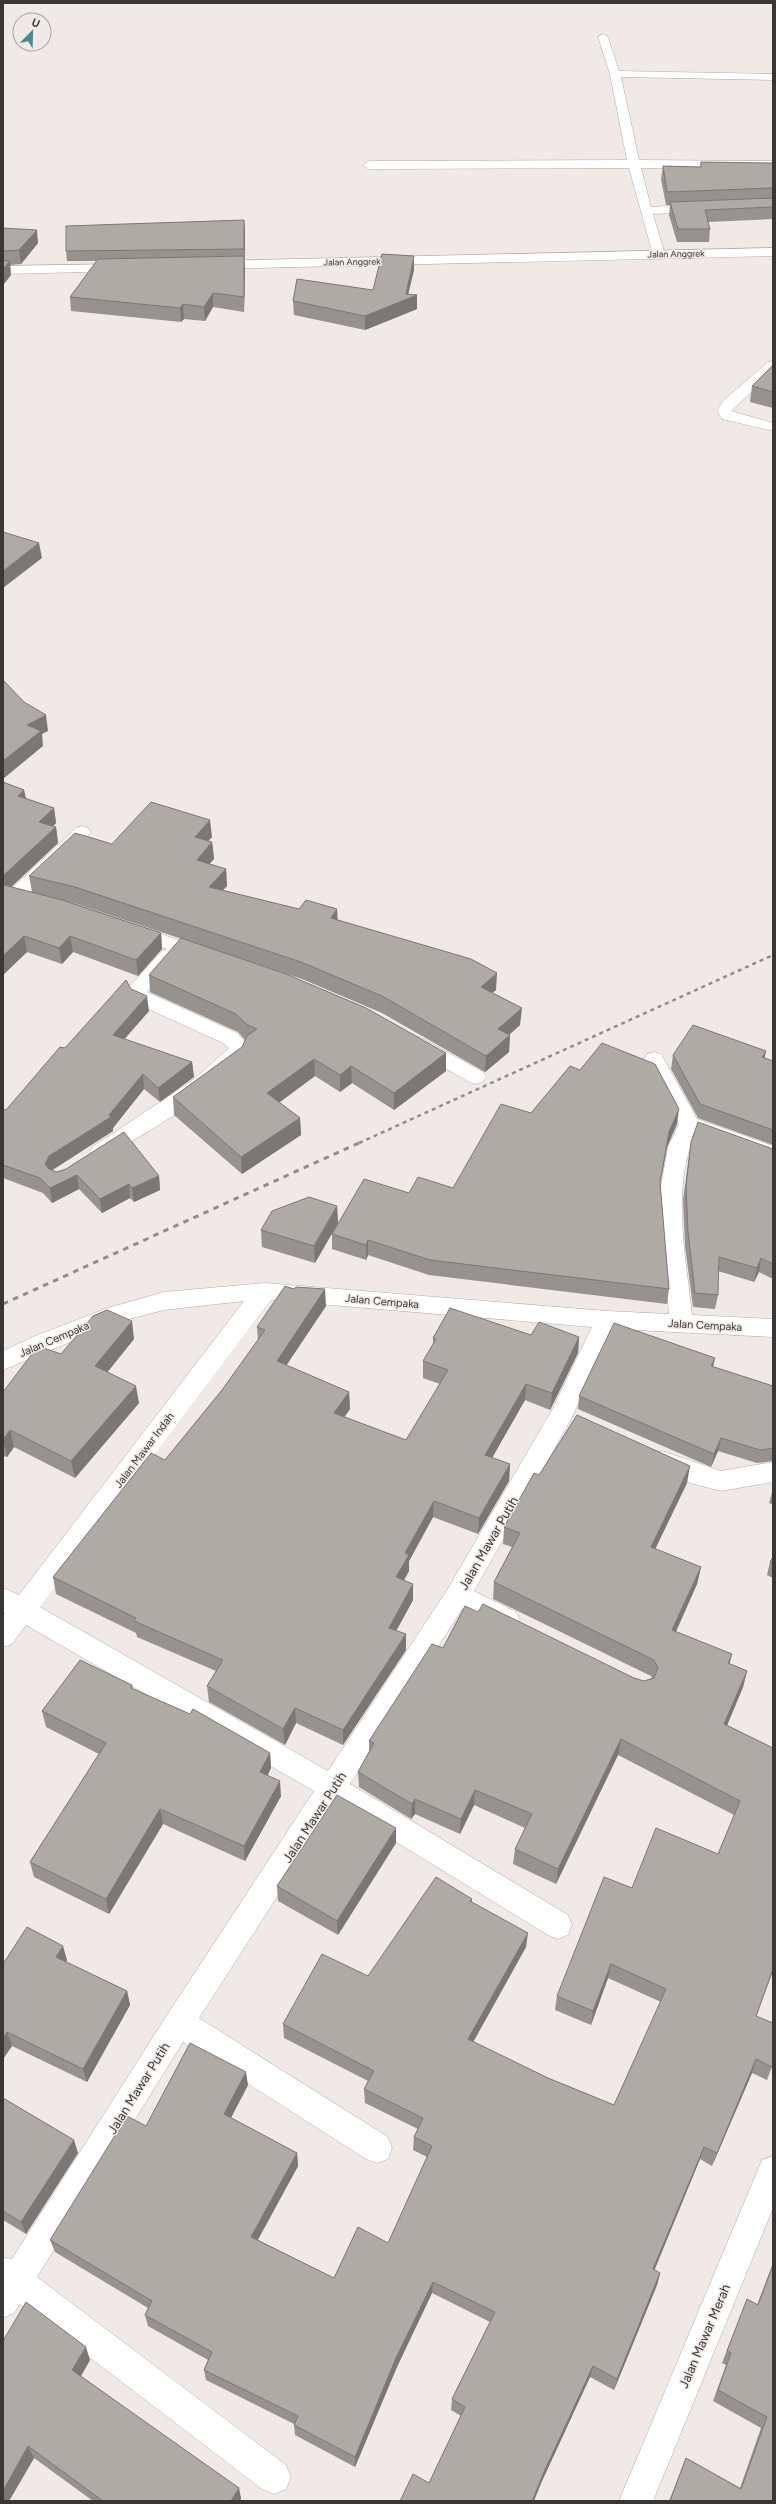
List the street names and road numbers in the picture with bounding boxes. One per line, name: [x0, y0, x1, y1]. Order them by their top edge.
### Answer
street label: Jalan Anggrek: [647, 247, 705, 259]
street label: Jalan Anggrek: [323, 255, 381, 267]
street label: Jalan Cempaka: [344, 1292, 420, 1311]
street label: Jalan Cempaka: [667, 1317, 742, 1334]
street label: Jalan Cempaka: [17, 1319, 91, 1360]
street label: Jalan Mawar Indah: [112, 1410, 177, 1490]
street label: Jalan Mawar Putih: [456, 1494, 521, 1592]
street label: Jalan Mawar Putih: [280, 1769, 349, 1865]
street label: Jalan Mawar Putih: [104, 2040, 173, 2137]
street label: Jalan Mawar Merah: [676, 2282, 733, 2390]

